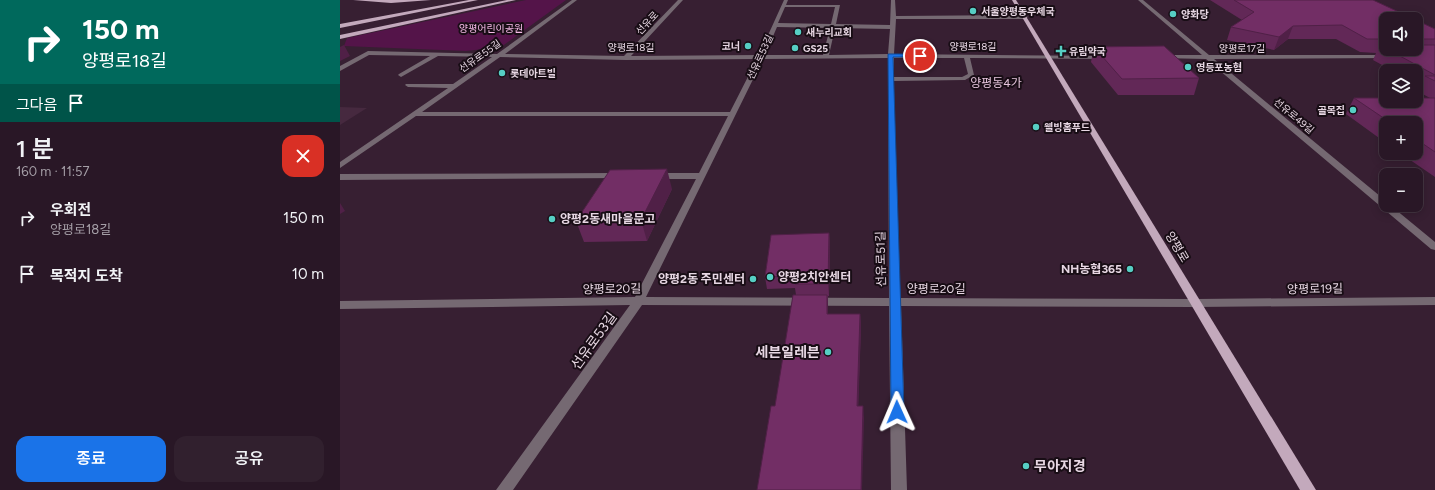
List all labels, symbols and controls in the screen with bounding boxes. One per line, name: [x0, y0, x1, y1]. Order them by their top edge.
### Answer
place label: 서울양평동우체국: [981, 5, 1055, 18]
marker: 서울양평동우체국: [968, 6, 978, 16]
street label: 선유로: [633, 8, 661, 38]
place label: 양화당: [1181, 8, 1209, 21]
marker: 양화당: [1168, 9, 1178, 19]
text: 150 m: [82, 12, 159, 46]
map controls: [1379, 12, 1423, 212]
button: sound: [1379, 12, 1423, 56]
icon: right: [16, 16, 68, 68]
park label: 양평어린이공원: [459, 22, 523, 35]
place label: 새누리교회: [806, 26, 852, 39]
marker: 새누리교회: [793, 27, 803, 37]
street label: 선유로53길: [744, 33, 776, 81]
street label: 선유로55길: [456, 37, 504, 75]
pin: [903, 39, 937, 73]
place label: 코너: [722, 40, 740, 53]
street label: 양평로18길: [949, 40, 997, 53]
street label: 양평로18길: [607, 41, 655, 54]
marker: 코너: [743, 41, 753, 51]
place label: GS25: [803, 42, 828, 55]
street label: 양평로17길: [1219, 42, 1265, 55]
marker: GS25: [790, 43, 800, 53]
icon: arrive: [909, 45, 931, 67]
place label: 유림약국: [1069, 45, 1106, 58]
marker: 유림약국: [1056, 46, 1066, 56]
text: 양평로18길: [82, 50, 167, 72]
place label: 영등포농협: [1196, 61, 1242, 74]
marker: 영등포농협: [1183, 62, 1193, 72]
button: layers: [1379, 64, 1423, 108]
place label: 롯데아트빌: [510, 67, 556, 80]
marker: 롯데아트빌: [497, 68, 507, 78]
district label: 양평동4가: [970, 76, 1022, 90]
icon: arrive: [65, 92, 87, 114]
street label: 선유로49길: [1271, 95, 1317, 137]
text: 그다음: [16, 96, 57, 114]
place label: 골목집: [1317, 104, 1345, 117]
marker: 골목집: [1348, 105, 1358, 115]
button: +: [1379, 116, 1423, 160]
place label: 웰빙홈푸드: [1044, 121, 1090, 134]
marker: 웰빙홈푸드: [1031, 122, 1041, 132]
text: 1 분: [16, 134, 54, 163]
button: close: [282, 135, 324, 177]
text: 160 m · 11:57: [16, 164, 90, 179]
button: −: [1379, 168, 1423, 212]
text: 우회전: [50, 201, 91, 219]
icon: right: [16, 207, 38, 229]
text: 150 m: [283, 209, 324, 227]
place label: 양평2동새마을문고: [560, 212, 655, 226]
marker: 양평2동새마을문고: [547, 214, 557, 224]
text: 양평로18길: [50, 222, 111, 237]
street label: 양평로: [1162, 229, 1192, 265]
street label: 선유로51길: [874, 231, 888, 287]
place label: NH농협365: [1061, 262, 1122, 276]
icon: arrive: [16, 263, 38, 285]
marker: NH농협365: [1125, 264, 1135, 274]
text: 10 m: [292, 265, 324, 283]
text: 목적지 도착: [50, 267, 123, 285]
place label: 양평2치안센터: [778, 270, 851, 284]
place label: 양평2동 주민센터: [658, 272, 745, 286]
marker: 양평2치안센터: [765, 272, 775, 282]
marker: 양평2동 주민센터: [748, 274, 758, 284]
street label: 양평로20길: [583, 281, 641, 297]
street label: 양평로20길: [907, 282, 965, 296]
street label: 양평로19길: [1287, 282, 1343, 296]
street label: 선유로53길: [567, 309, 621, 373]
place label: 세븐일레븐: [756, 344, 820, 361]
marker: 세븐일레븐: [823, 347, 833, 357]
position arrow: [876, 391, 918, 433]
button: 종료: [16, 436, 166, 482]
button: 공유: [174, 436, 324, 482]
place label: 무아지경: [1034, 458, 1086, 475]
marker: 무아지경: [1021, 461, 1031, 471]

